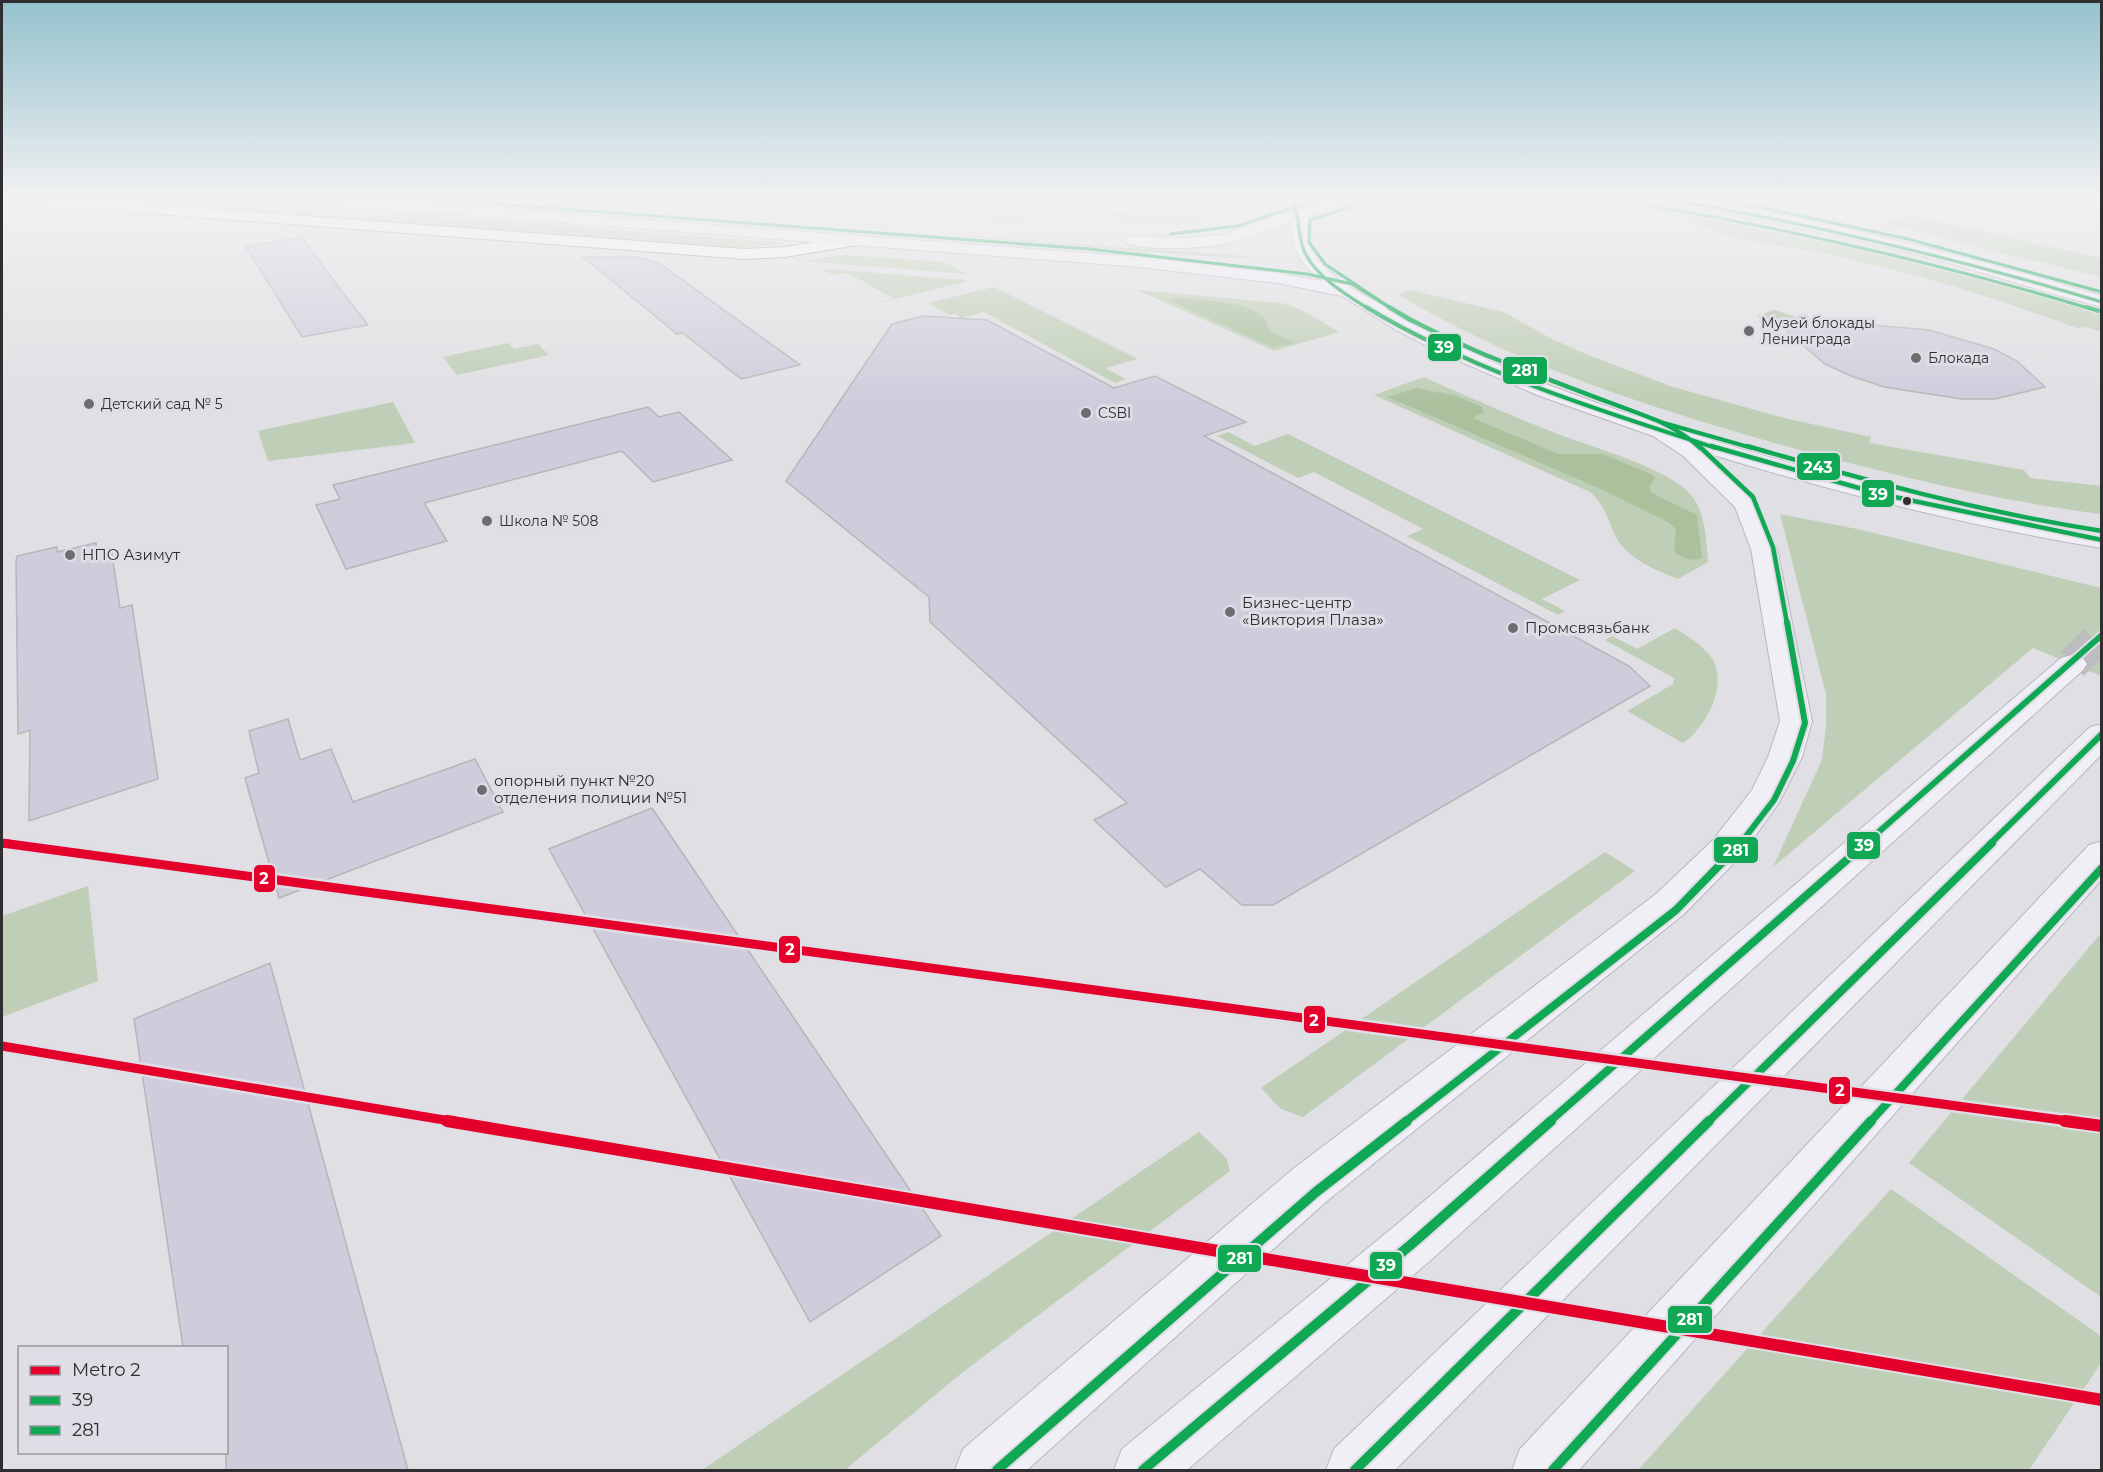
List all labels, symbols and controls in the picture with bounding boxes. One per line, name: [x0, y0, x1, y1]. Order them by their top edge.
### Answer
place label: Музей блокады Ленинграда: [1761, 314, 1875, 348]
marker: Музей блокады Ленинграда: [1742, 324, 1756, 338]
line badge: 39: [1427, 333, 1462, 362]
text: 39: [1433, 338, 1454, 357]
place label: Блокада: [1928, 349, 1989, 367]
marker: Блокада: [1909, 351, 1923, 365]
line badge: 281: [1502, 356, 1548, 385]
text: 281: [1512, 361, 1538, 380]
place label: Детский сад № 5: [101, 395, 223, 413]
marker: Детский сад № 5: [82, 397, 96, 411]
place label: CSBI: [1098, 404, 1131, 422]
marker: CSBI: [1079, 406, 1093, 420]
line badge: 243: [1796, 452, 1841, 481]
text: 243: [1803, 458, 1833, 477]
line badge: 39: [1861, 479, 1895, 508]
text: 39: [1867, 485, 1888, 504]
unlabelled marker: [1901, 495, 1913, 507]
place label: Школа № 508: [499, 512, 598, 530]
marker: Школа № 508: [480, 514, 494, 528]
place label: НПО Азимут: [82, 545, 181, 564]
marker: НПО Азимут: [63, 548, 77, 562]
place label: Бизнес-центр «Виктория Плаза»: [1242, 593, 1384, 629]
marker: Бизнес-центр «Виктория Плаза»: [1223, 605, 1237, 619]
place label: Промсвязьбанк: [1525, 618, 1650, 637]
marker: Промсвязьбанк: [1506, 621, 1520, 635]
place label: опорный пункт №20 отделения полиции №51: [494, 771, 687, 807]
marker: опорный пункт №20 отделения полиции №51: [475, 783, 489, 797]
line badge: 39: [1846, 831, 1881, 860]
line badge: 281: [1713, 836, 1759, 864]
text: 39: [1853, 836, 1874, 855]
text: 281: [1723, 841, 1749, 860]
line badge: 2: [253, 864, 276, 893]
text: 2: [259, 869, 269, 888]
line badge: 2: [778, 935, 801, 964]
text: 2: [785, 940, 795, 959]
line badge: 2: [1303, 1005, 1326, 1034]
text: 2: [1309, 1011, 1319, 1030]
line badge: 2: [1828, 1076, 1851, 1105]
text: 2: [1835, 1081, 1845, 1100]
line badge: 281: [1217, 1244, 1262, 1273]
text: 281: [1227, 1249, 1253, 1268]
line badge: 39: [1369, 1251, 1403, 1280]
text: 39: [1375, 1256, 1396, 1275]
line badge: 281: [1667, 1305, 1713, 1334]
text: 281: [1677, 1310, 1703, 1329]
legend: [18, 1346, 228, 1454]
text: Metro 2: [72, 1359, 141, 1381]
text: 39: [72, 1389, 93, 1411]
text: 281: [72, 1419, 100, 1441]

